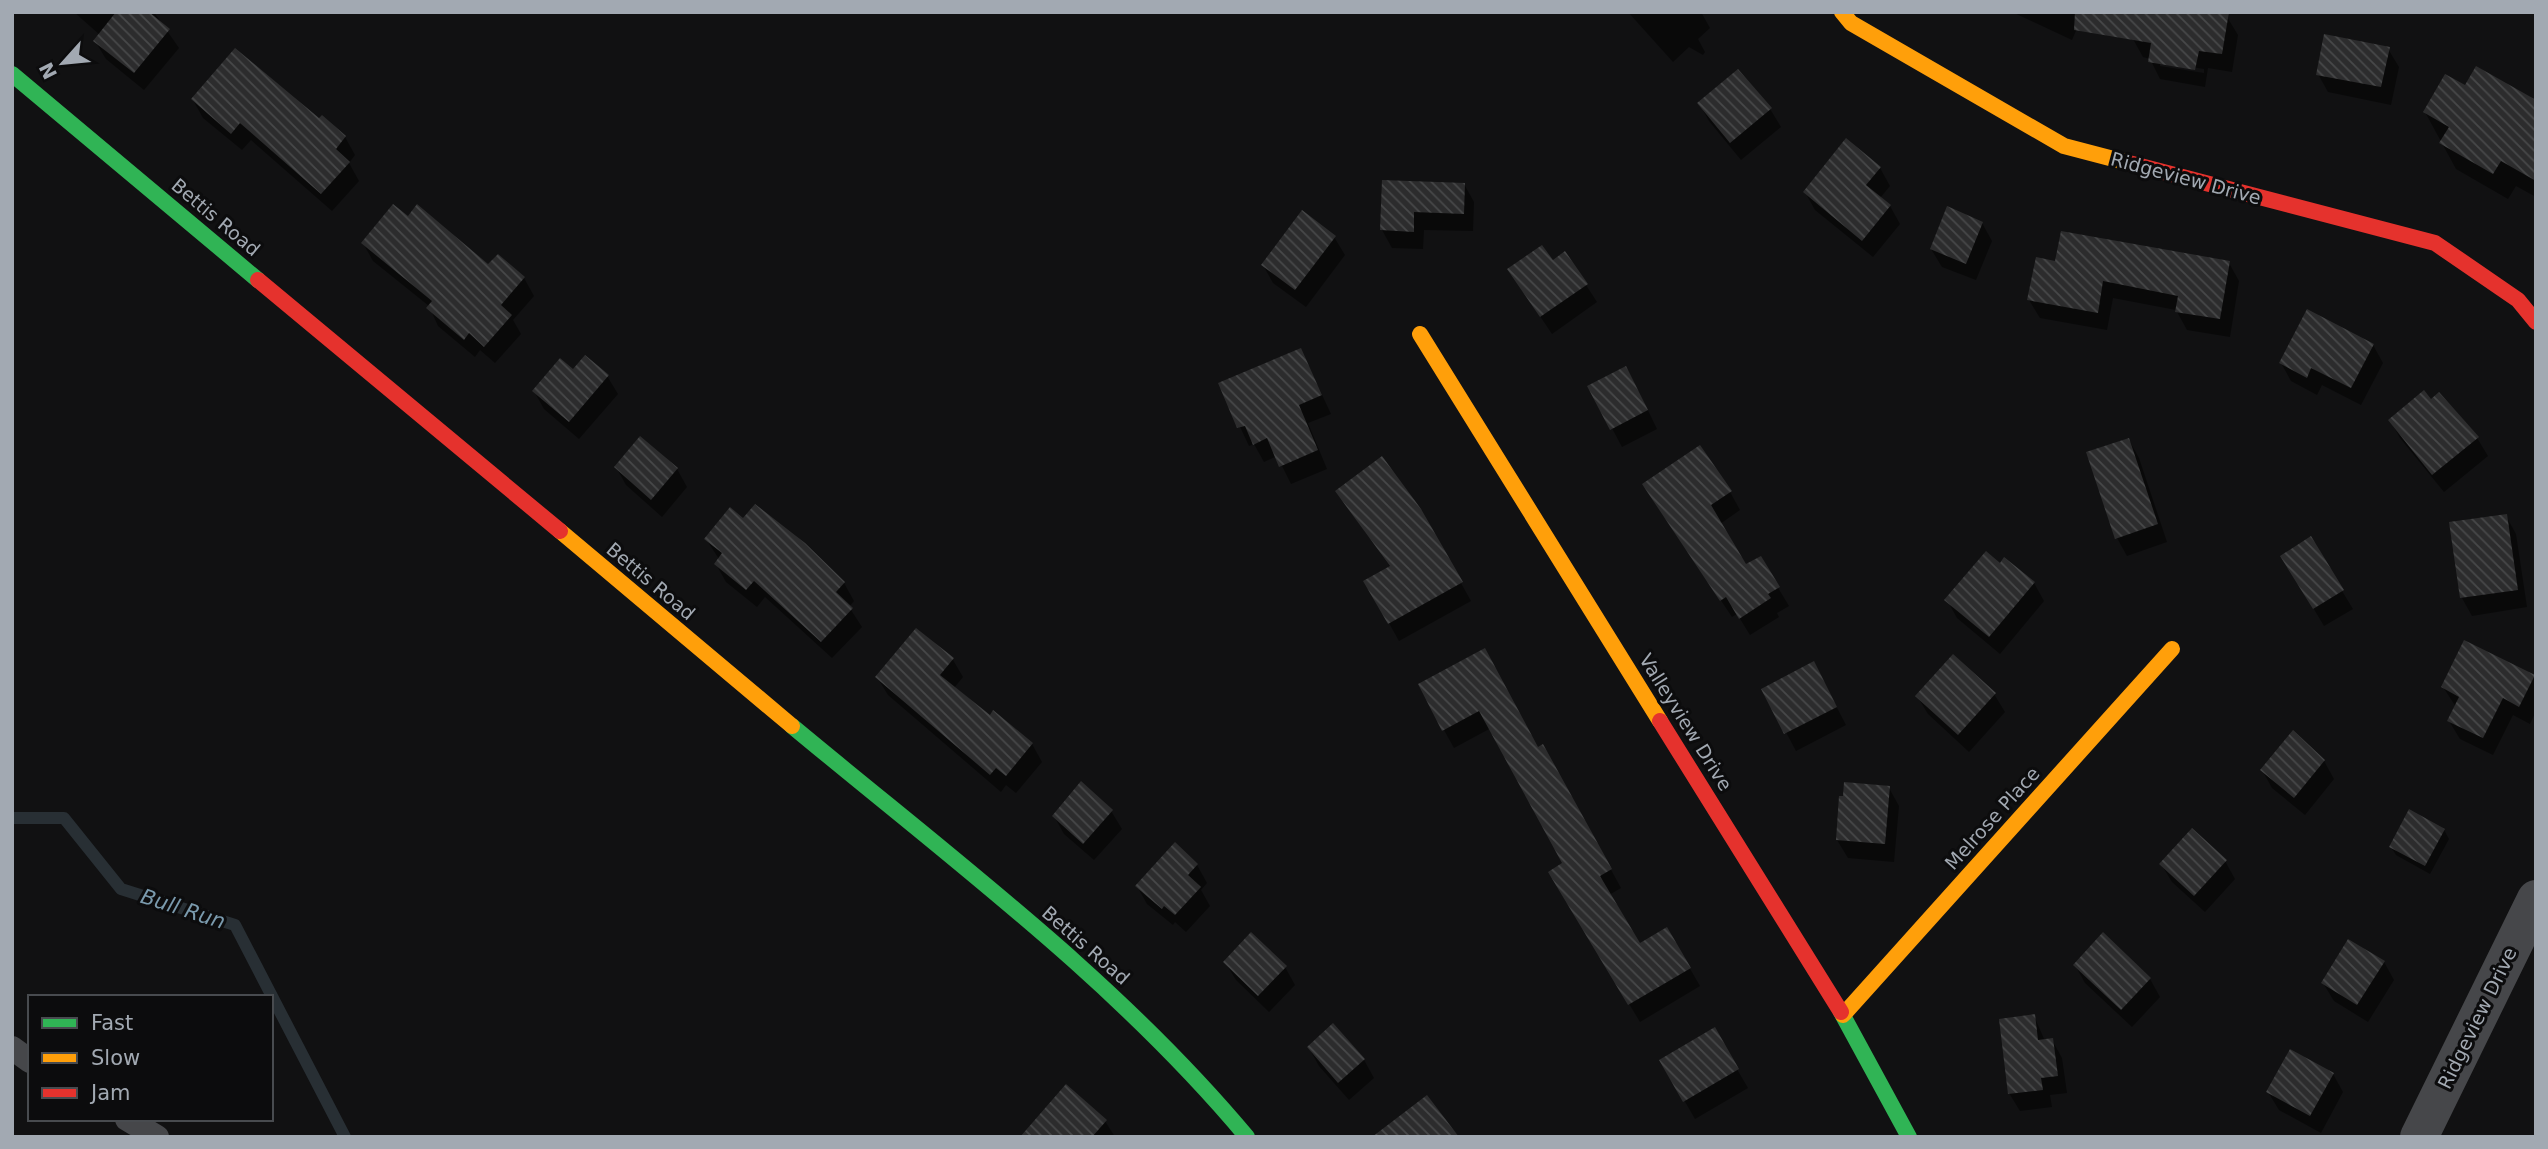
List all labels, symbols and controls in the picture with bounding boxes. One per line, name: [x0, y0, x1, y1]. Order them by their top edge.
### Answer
north arrow: [28, 28, 98, 98]
text: N: [34, 59, 61, 83]
street label: Ridgeview Drive: [2108, 147, 2264, 209]
street label: Bettis Road: [167, 174, 265, 260]
street label: Bettis Road: [602, 538, 700, 624]
street label: Valleyview Drive: [1635, 650, 1737, 794]
street label: Melrose Place: [1940, 762, 2044, 874]
water label: Bull Run: [138, 884, 228, 934]
street label: Bettis Road: [1038, 901, 1134, 989]
street label: Ridgeview Drive: [2433, 944, 2521, 1092]
legend: [28, 995, 273, 1121]
text: Fast: [91, 1011, 133, 1035]
text: Slow: [91, 1046, 140, 1070]
text: Jam: [89, 1081, 131, 1105]

